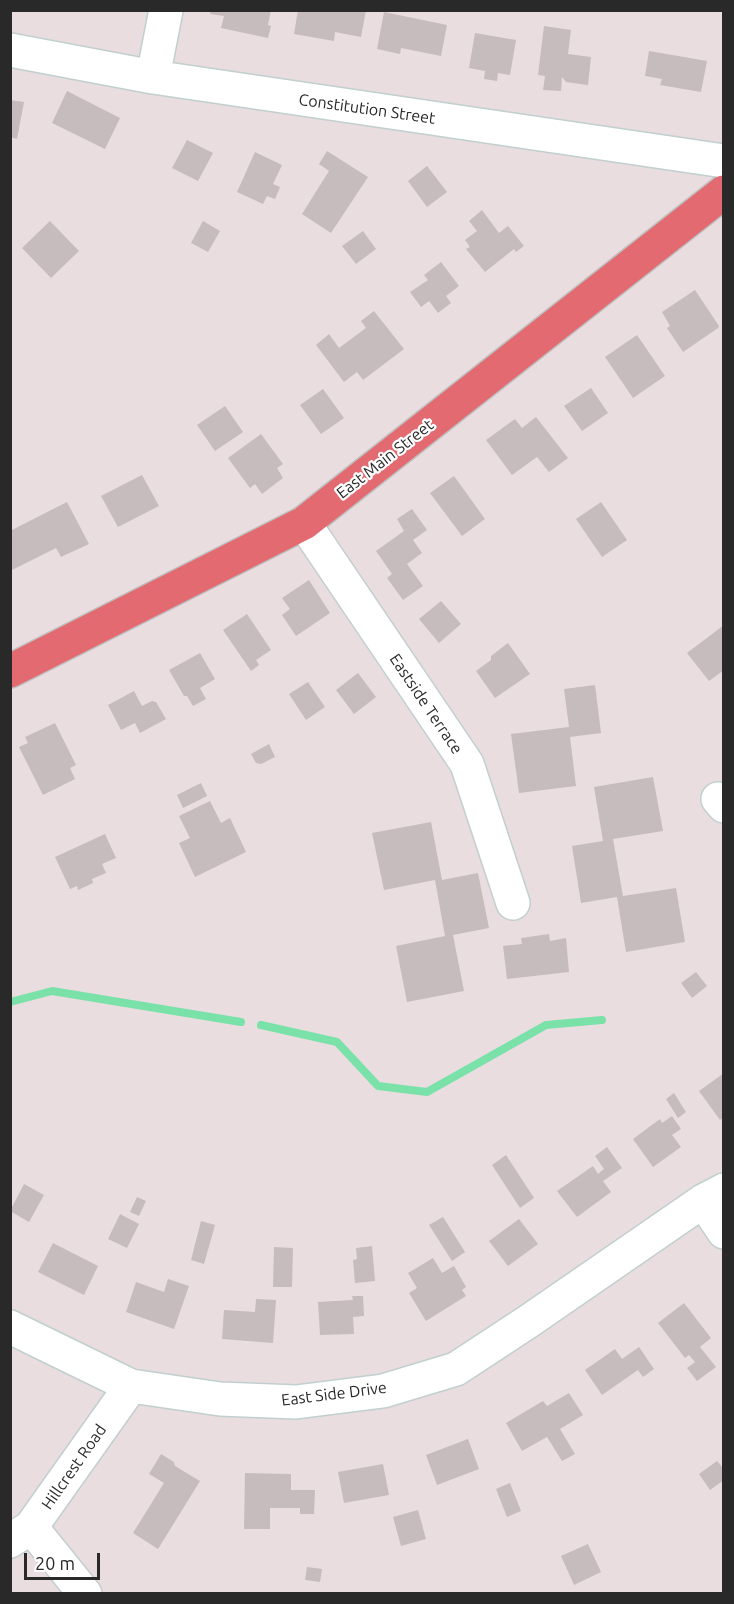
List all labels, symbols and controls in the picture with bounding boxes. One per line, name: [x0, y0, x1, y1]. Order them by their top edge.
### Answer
street label: Constitution Street: [297, 90, 437, 128]
street label: East Main Street: [333, 415, 437, 503]
street label: Eastside Terrace: [385, 650, 467, 758]
street label: East Side Drive: [280, 1378, 388, 1410]
street label: Hillcrest Road: [38, 1421, 110, 1513]
scale bar: [27, 1541, 104, 1579]
text: 20 m: [35, 1553, 75, 1573]

